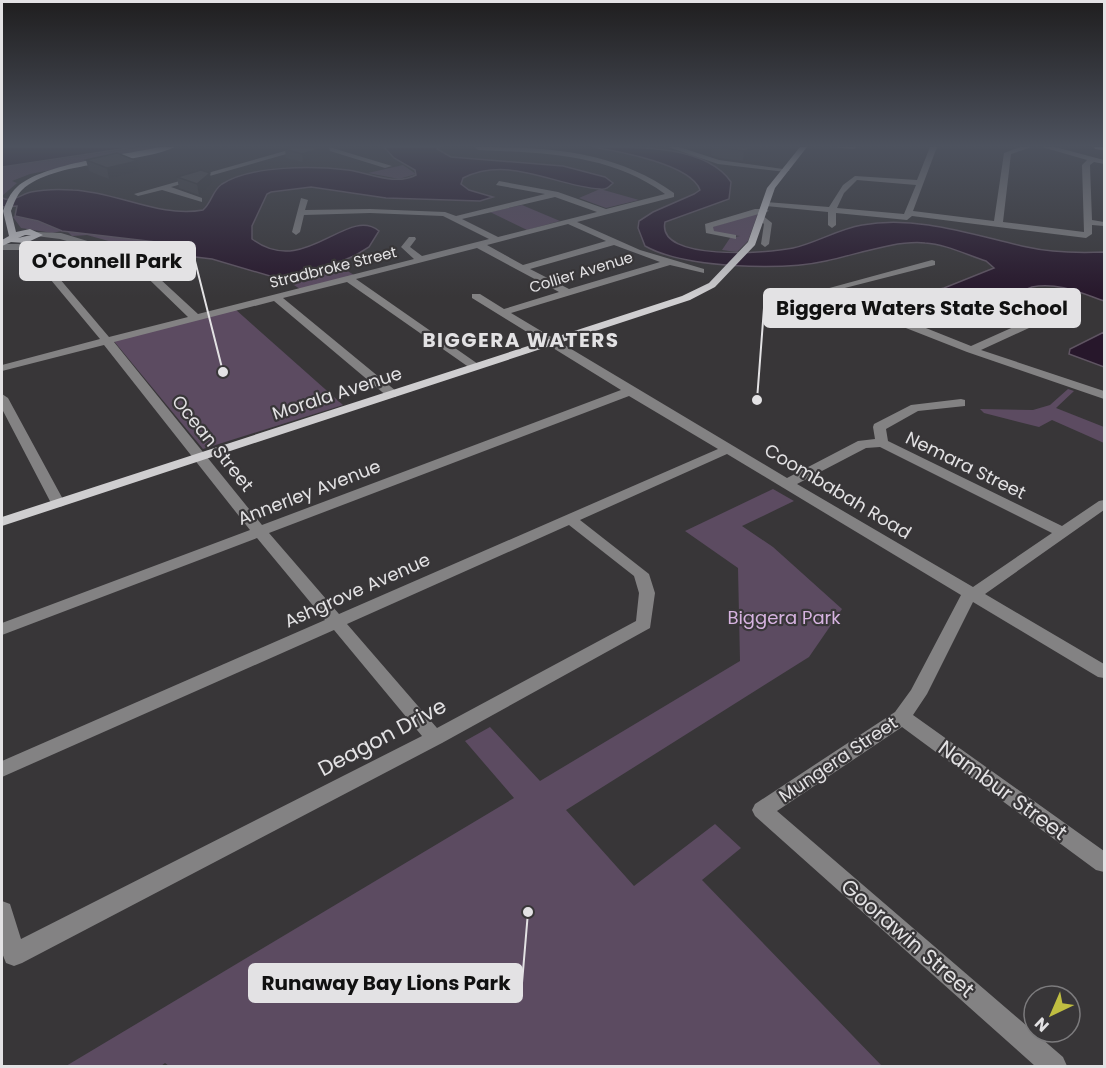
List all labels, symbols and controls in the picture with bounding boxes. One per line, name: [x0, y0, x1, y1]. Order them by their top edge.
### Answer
street label: Stradbroke Street: [267, 241, 399, 293]
callout: O'Connell Park: [20, 242, 195, 280]
street label: Collier Avenue: [527, 246, 635, 298]
text: O'Connell Park: [32, 247, 183, 275]
callout: Biggera Waters State School: [764, 289, 1080, 327]
text: Biggera Waters State School: [776, 294, 1068, 322]
district label: BIGGERA WATERS: [422, 326, 620, 354]
street label: Morala Avenue: [269, 360, 405, 426]
street label: Ocean Street: [166, 390, 260, 496]
street label: Nemara Street: [902, 425, 1030, 505]
street label: Coombabah Road: [760, 437, 916, 545]
street label: Annerley Avenue: [234, 453, 384, 531]
street label: Ashgrove Avenue: [280, 547, 434, 633]
park label: Biggera Park: [727, 605, 841, 630]
street label: Deagon Drive: [313, 691, 451, 783]
street label: Mungera Street: [774, 710, 902, 808]
street label: Nambur Street: [933, 733, 1073, 847]
street label: Goorawin Street: [835, 872, 981, 1004]
callout: Runaway Bay Lions Park: [249, 964, 522, 1002]
text: Runaway Bay Lions Park: [261, 969, 511, 997]
north arrow: [1022, 984, 1082, 1044]
text: N: [1030, 1012, 1054, 1037]

